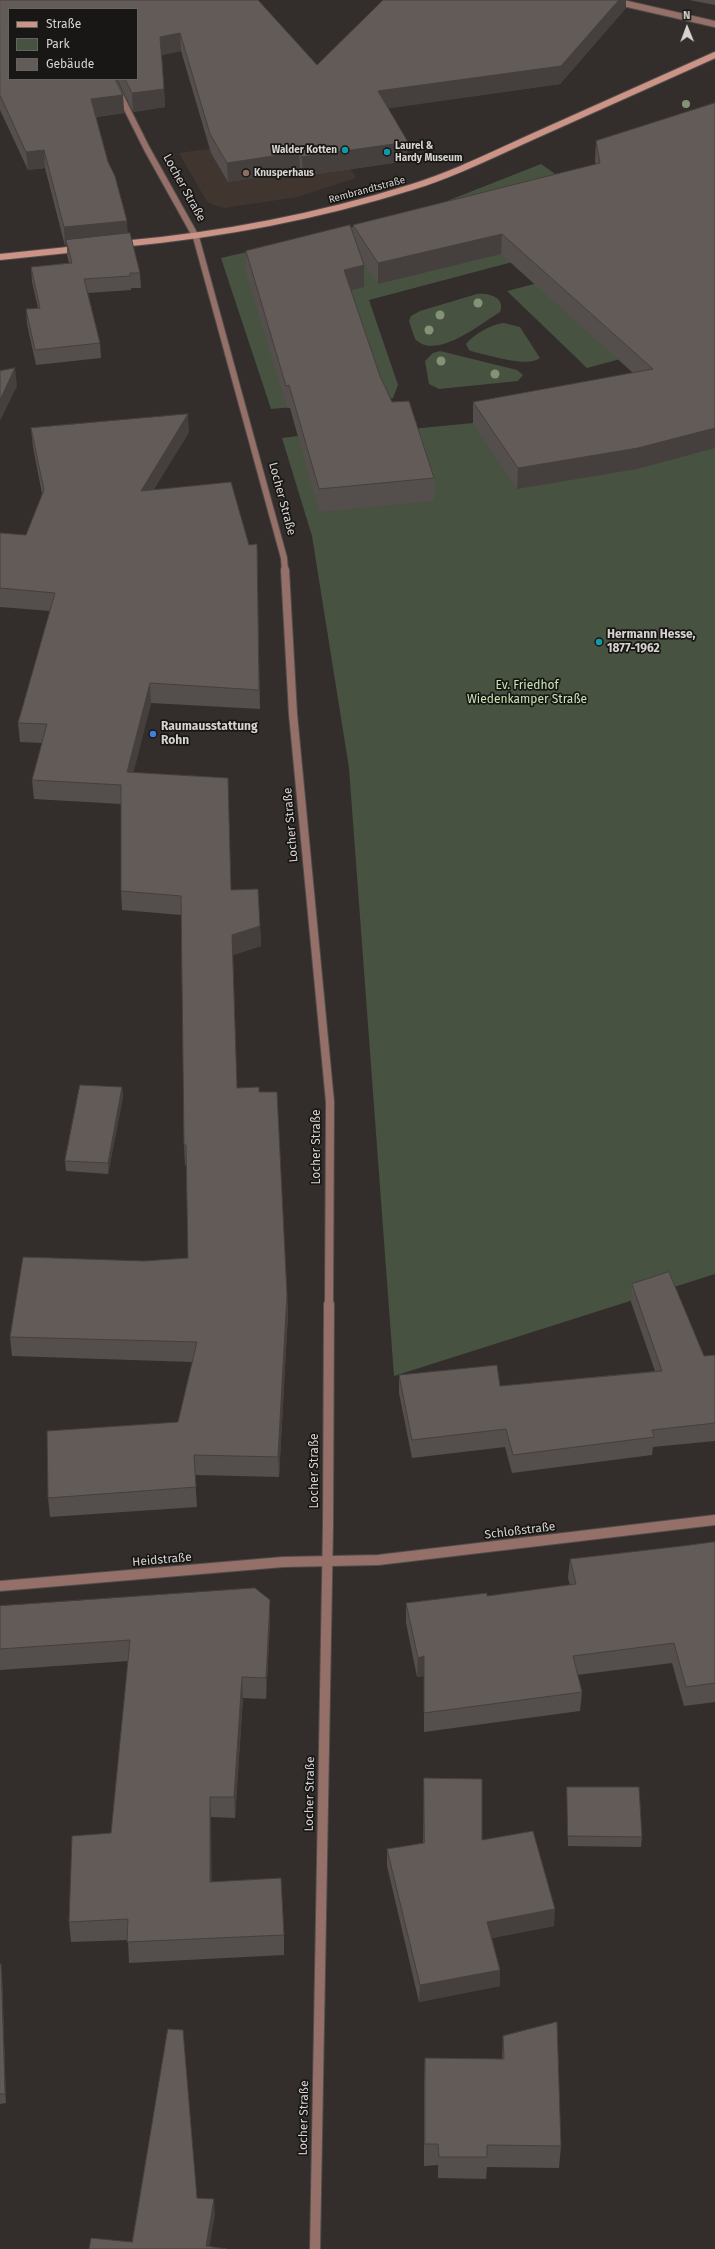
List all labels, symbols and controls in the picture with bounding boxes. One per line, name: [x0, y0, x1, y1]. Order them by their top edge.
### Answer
legend: [8, 8, 138, 80]
north arrow: [667, 8, 707, 48]
text: N: [683, 9, 691, 22]
text: Straße: [46, 17, 81, 31]
text: Park: [46, 37, 70, 51]
text: Gebäude: [46, 57, 94, 71]
place label: Laurel & Hardy Museum: [395, 140, 462, 164]
place label: Walder Kotten: [272, 144, 337, 156]
marker: Walder Kotten: [340, 145, 350, 155]
marker: Laurel & Hardy Museum: [382, 147, 392, 157]
street label: Locher Straße: [160, 152, 208, 224]
place label: Knusperhaus: [254, 167, 314, 179]
marker: Knusperhaus: [241, 168, 251, 178]
street label: Rembrandtstraße: [327, 174, 407, 206]
street label: Locher Straße: [265, 461, 299, 537]
place label: Hermann Hesse, 1877-1962: [607, 628, 695, 656]
marker: Hermann Hesse, 1877-1962: [594, 637, 604, 647]
park label: Ev. Friedhof Wiedenkamper Straße: [467, 679, 587, 707]
place label: Raumausstattung Rohn: [161, 720, 258, 748]
marker: Raumausstattung Rohn: [148, 729, 158, 739]
street label: Locher Straße: [281, 787, 301, 863]
street label: Locher Straße: [310, 1109, 324, 1185]
street label: Locher Straße: [308, 1433, 322, 1509]
street label: Schloßstraße: [484, 1520, 556, 1542]
street label: Heidstraße: [132, 1550, 192, 1570]
street label: Locher Straße: [302, 1756, 318, 1832]
street label: Locher Straße: [296, 2080, 312, 2156]

